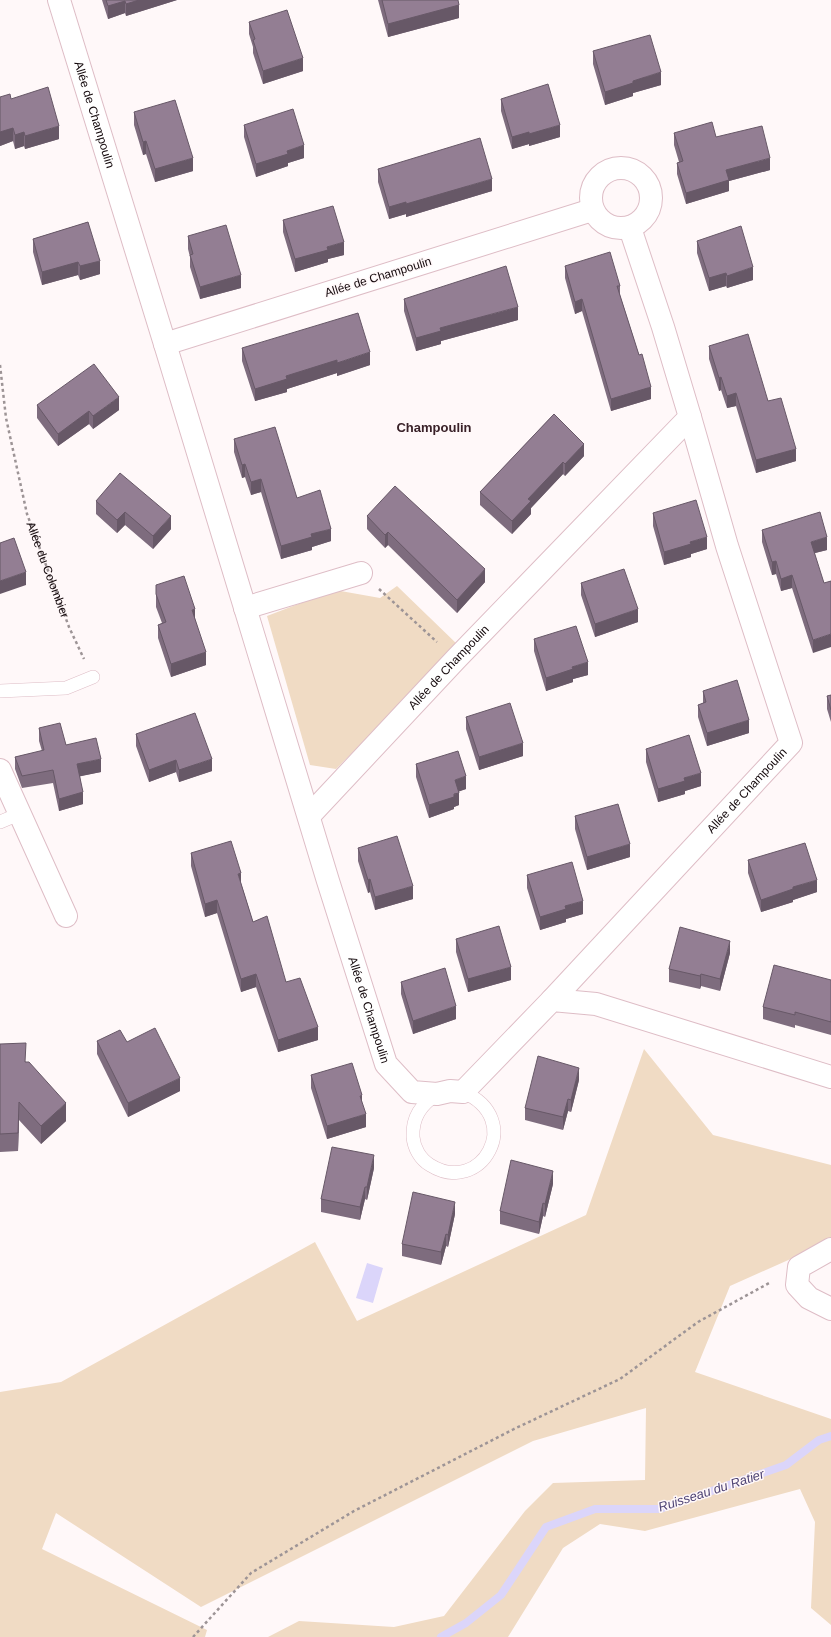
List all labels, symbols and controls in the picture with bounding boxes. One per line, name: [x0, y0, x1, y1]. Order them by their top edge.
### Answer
street label: Allée de Champoulin: [71, 60, 117, 170]
street label: Allée de Champoulin: [323, 254, 433, 300]
district label: Champoulin: [396, 420, 472, 435]
street label: Allée du Colombier: [23, 520, 72, 620]
street label: Allée de Champoulin: [405, 622, 492, 712]
street label: Allée de Champoulin: [704, 745, 790, 836]
street label: Allée de Champoulin: [345, 955, 392, 1065]
water label: Ruisseau du Ratier: [656, 1466, 767, 1515]

